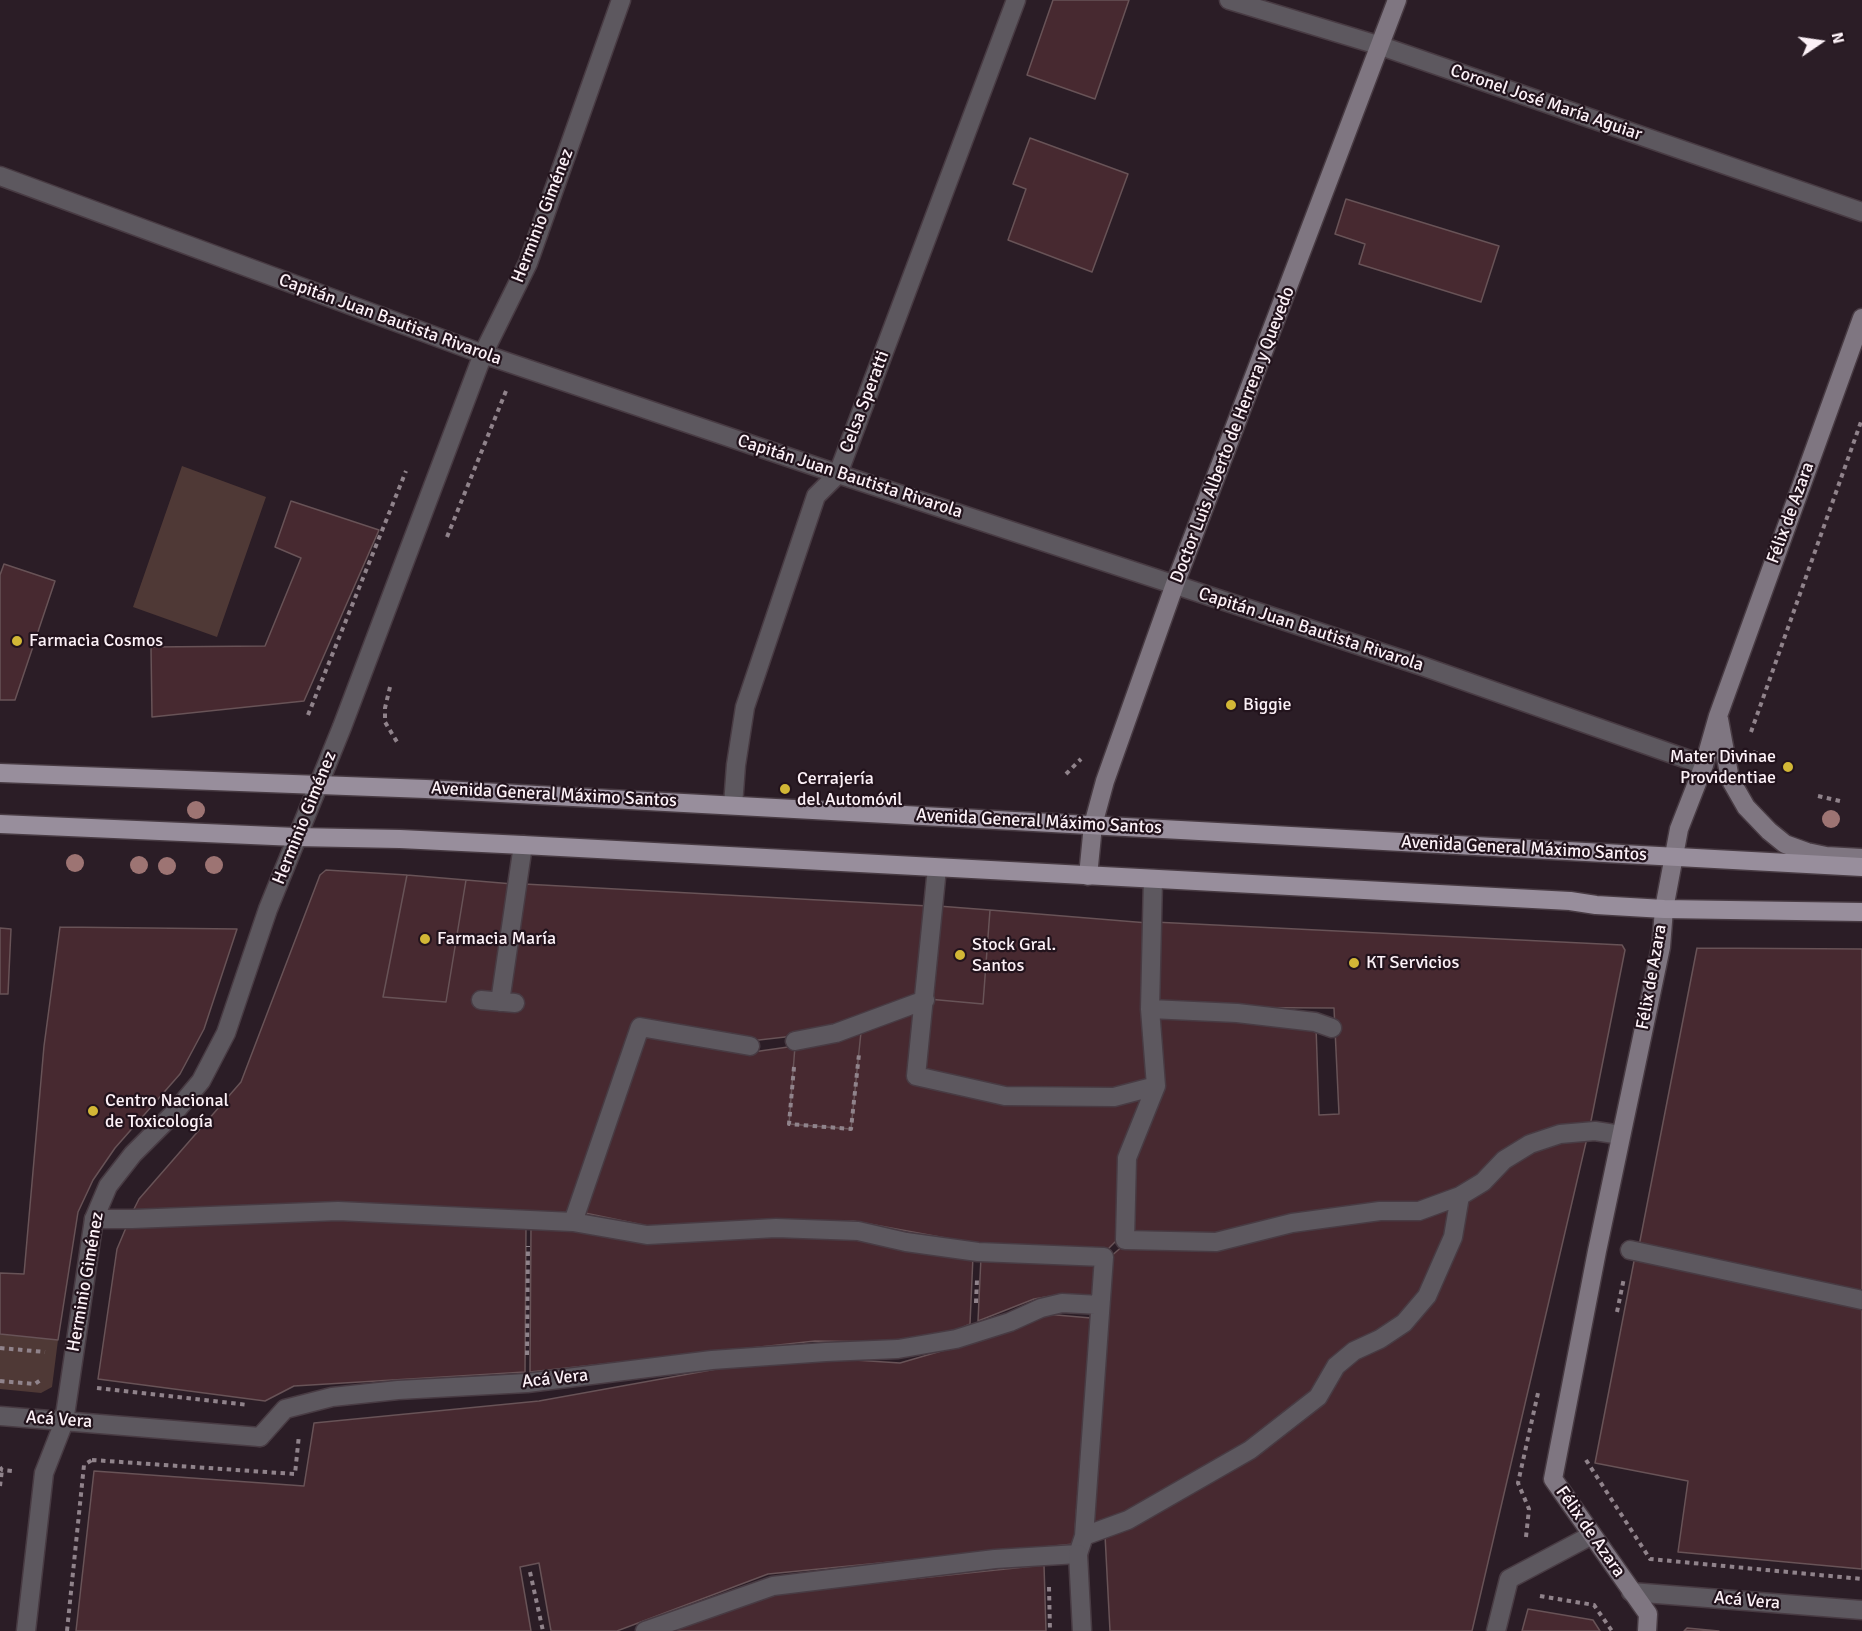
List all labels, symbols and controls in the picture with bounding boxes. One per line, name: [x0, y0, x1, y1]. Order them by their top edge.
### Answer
north arrow: [1790, 12, 1850, 72]
text: N: [1827, 30, 1849, 46]
street label: Coronel José María Aguiar: [1447, 60, 1645, 146]
street label: Herminio Giménez: [508, 146, 578, 286]
street label: Capitán Juan Bautista Rivarola: [276, 270, 504, 370]
street label: Doctor Luis Alberto de Herrera y Quevedo: [1166, 284, 1300, 586]
street label: Celsa Speratti: [836, 348, 894, 456]
street label: Capitán Juan Bautista Rivarola: [735, 430, 965, 524]
street label: Félix de Azara: [1763, 459, 1819, 567]
street label: Capitán Juan Bautista Rivarola: [1196, 583, 1426, 677]
place label: Farmacia Cosmos: [29, 630, 163, 652]
marker: Farmacia Cosmos: [10, 634, 24, 648]
place label: Biggie: [1243, 694, 1292, 716]
marker: Biggie: [1224, 698, 1238, 712]
place label: Mater Divinae Providentiae: [1670, 746, 1776, 789]
street label: Herminio Giménez: [268, 748, 342, 888]
marker: Mater Divinae Providentiae: [1781, 760, 1795, 774]
place label: Cerrajería del Automóvil: [797, 768, 903, 810]
street label: Avenida General Máximo Santos: [431, 778, 677, 812]
marker: Cerrajería del Automóvil: [778, 782, 792, 796]
street label: Avenida General Máximo Santos: [916, 805, 1162, 839]
street label: Avenida General Máximo Santos: [1401, 832, 1647, 866]
street label: Félix de Azara: [1632, 923, 1672, 1031]
place label: Farmacia María: [437, 928, 556, 950]
marker: Farmacia María: [418, 932, 432, 946]
place label: Stock Gral. Santos: [972, 934, 1056, 976]
marker: Stock Gral. Santos: [953, 948, 967, 962]
place label: KT Servicios: [1366, 952, 1459, 974]
marker: KT Servicios: [1347, 956, 1361, 970]
place label: Centro Nacional de Toxicología: [105, 1090, 229, 1132]
marker: Centro Nacional de Toxicología: [86, 1104, 100, 1118]
street label: Herminio Giménez: [63, 1210, 109, 1354]
street label: Acá Vera: [521, 1365, 589, 1393]
street label: Acá Vera: [25, 1407, 93, 1433]
street label: Félix de Azara: [1551, 1482, 1629, 1582]
street label: Acá Vera: [1713, 1587, 1781, 1615]

